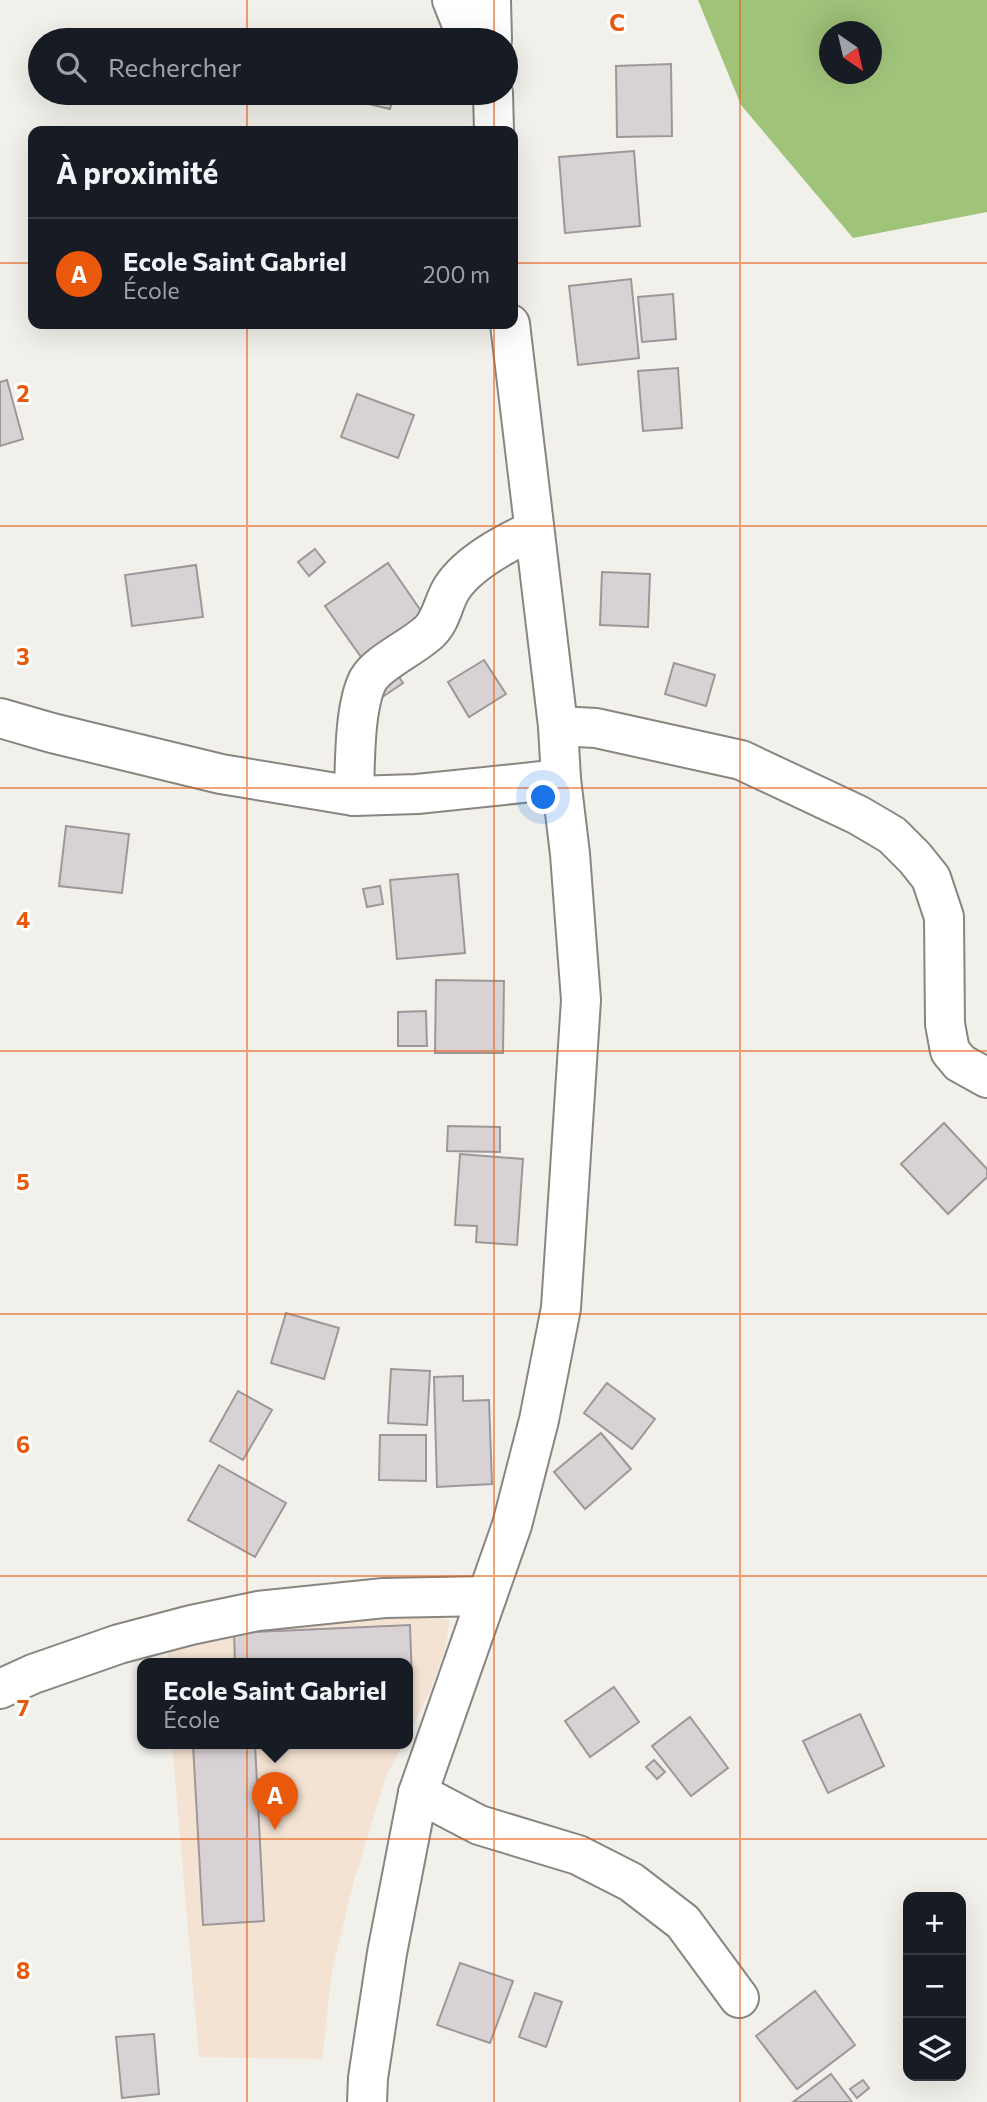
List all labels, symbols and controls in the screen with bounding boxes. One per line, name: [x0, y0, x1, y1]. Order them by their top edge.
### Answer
text: C: [609, 8, 625, 36]
north arrow: [819, 21, 882, 84]
search box: [28, 28, 518, 105]
icon: search: [52, 48, 90, 86]
text: Rechercher: [108, 51, 242, 82]
text: À proximité: [56, 153, 218, 190]
text: Ecole Saint Gabriel: [123, 245, 347, 276]
text: A: [71, 260, 87, 288]
text: 200 m: [423, 260, 490, 288]
text: École: [123, 276, 180, 304]
text: 2: [16, 379, 30, 407]
text: 3: [16, 642, 30, 670]
your location: [526, 780, 560, 814]
text: 4: [16, 905, 30, 933]
text: 5: [16, 1167, 30, 1195]
text: 6: [16, 1430, 30, 1458]
popup: [137, 1658, 413, 1749]
text: Ecole Saint Gabriel: [163, 1674, 387, 1705]
text: 7: [17, 1693, 29, 1721]
text: École: [163, 1705, 220, 1733]
pin: A: [252, 1772, 298, 1830]
map controls: [903, 1892, 966, 2081]
button: +: [903, 1892, 966, 1955]
button: −: [903, 1955, 966, 2018]
text: 8: [16, 1956, 30, 1984]
button: layers: [903, 2018, 966, 2081]

